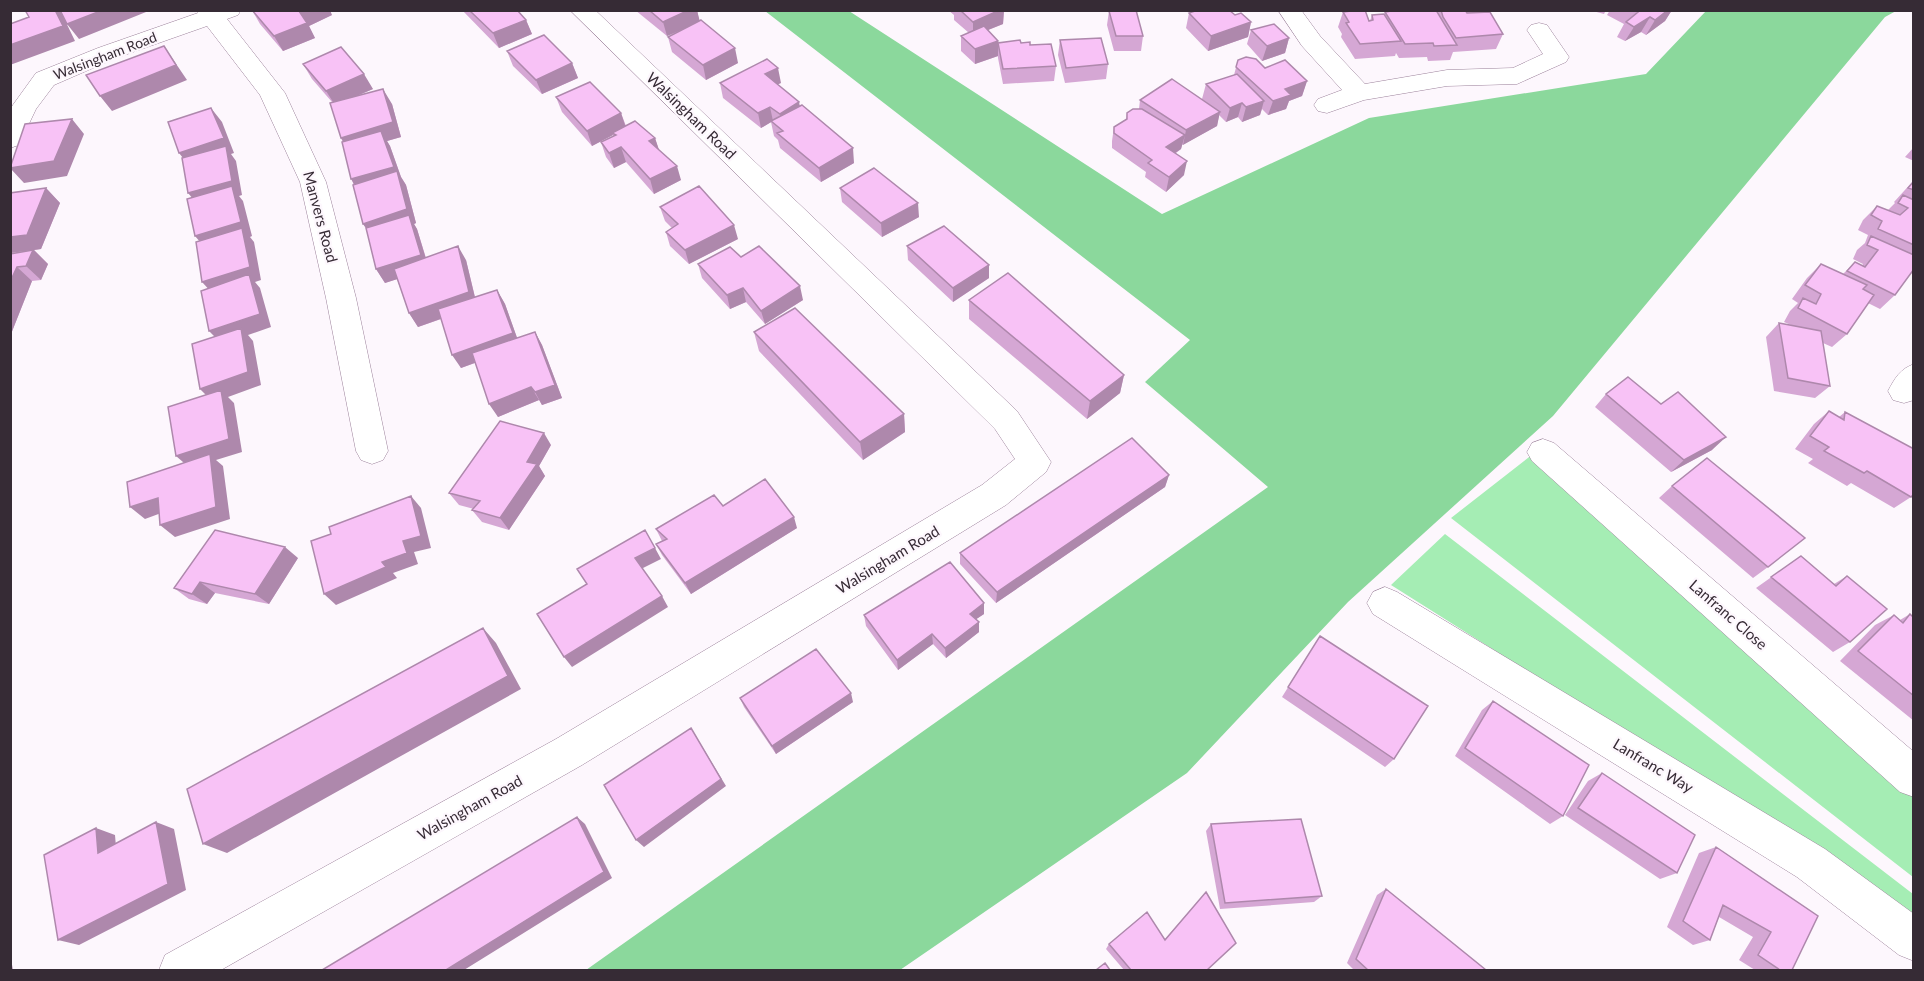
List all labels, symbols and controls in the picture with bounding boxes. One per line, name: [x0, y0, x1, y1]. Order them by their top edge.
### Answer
street label: Walsingham Road: [51, 28, 159, 83]
street label: Walsingham Road: [643, 68, 740, 162]
street label: Manvers Road: [300, 169, 342, 264]
street label: Walsingham Road: [833, 521, 942, 597]
street label: Lanfranc Close: [1686, 576, 1771, 653]
street label: Lanfranc Way: [1610, 734, 1697, 796]
street label: Walsingham Road: [414, 771, 525, 843]

